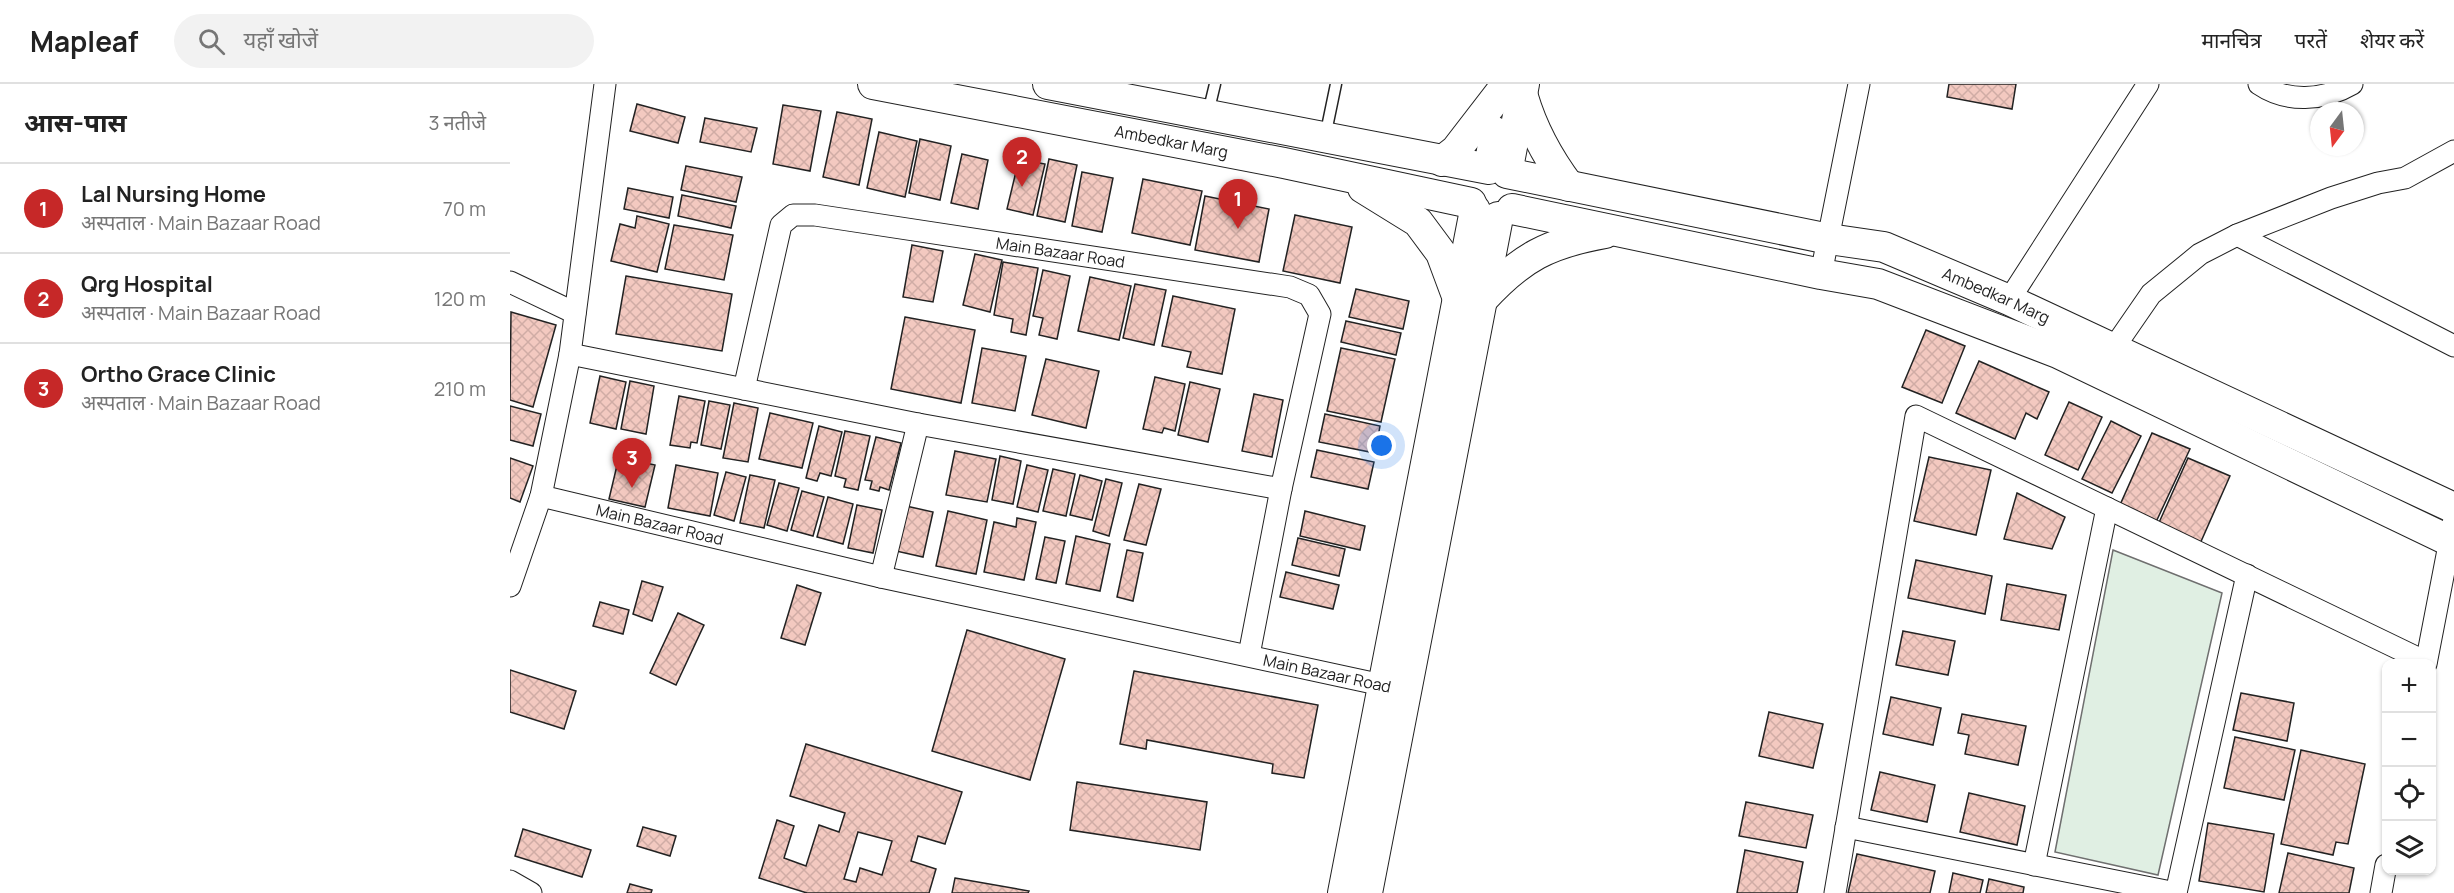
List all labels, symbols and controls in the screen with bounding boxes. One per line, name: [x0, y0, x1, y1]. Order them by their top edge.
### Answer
search box: [174, 14, 594, 68]
text: Mapleaf: [30, 22, 138, 60]
icon: search: [195, 25, 228, 58]
text: यहाँ खोजें: [243, 25, 318, 55]
text: मानचित्र: [2202, 26, 2262, 54]
text: परतें: [2295, 26, 2327, 54]
text: शेयर करें: [2360, 26, 2424, 54]
north arrow: [2310, 102, 2364, 156]
text: आस-पास: [24, 104, 127, 140]
text: 3 नतीजे: [428, 109, 486, 136]
street label: Ambedkar Marg: [1113, 120, 1230, 163]
pin: 2: [1002, 138, 1042, 187]
text: Lal Nursing Home: [81, 179, 266, 209]
pin: 1: [1218, 180, 1258, 229]
text: 1: [39, 195, 48, 222]
text: 70 m: [443, 195, 486, 222]
text: अस्पताल · Main Bazaar Road: [81, 209, 321, 236]
street label: Main Bazaar Road: [994, 232, 1126, 273]
street label: Ambedkar Marg: [1939, 262, 2053, 329]
text: Qrg Hospital: [81, 269, 213, 299]
text: 2: [38, 285, 49, 312]
text: 120 m: [434, 285, 486, 312]
text: अस्पताल · Main Bazaar Road: [81, 299, 321, 326]
text: Ortho Grace Clinic: [81, 359, 276, 389]
text: 3: [38, 375, 49, 402]
text: 210 m: [434, 375, 486, 402]
text: अस्पताल · Main Bazaar Road: [81, 389, 321, 416]
your location: [1367, 431, 1396, 460]
pin: 3: [612, 438, 652, 488]
street label: Main Bazaar Road: [594, 498, 726, 550]
street label: Main Bazaar Road: [1261, 649, 1393, 698]
map controls: [2382, 659, 2436, 875]
button: +: [2382, 659, 2436, 713]
button: −: [2382, 713, 2436, 767]
button: locate: [2382, 767, 2436, 821]
button: layers: [2382, 821, 2436, 875]

